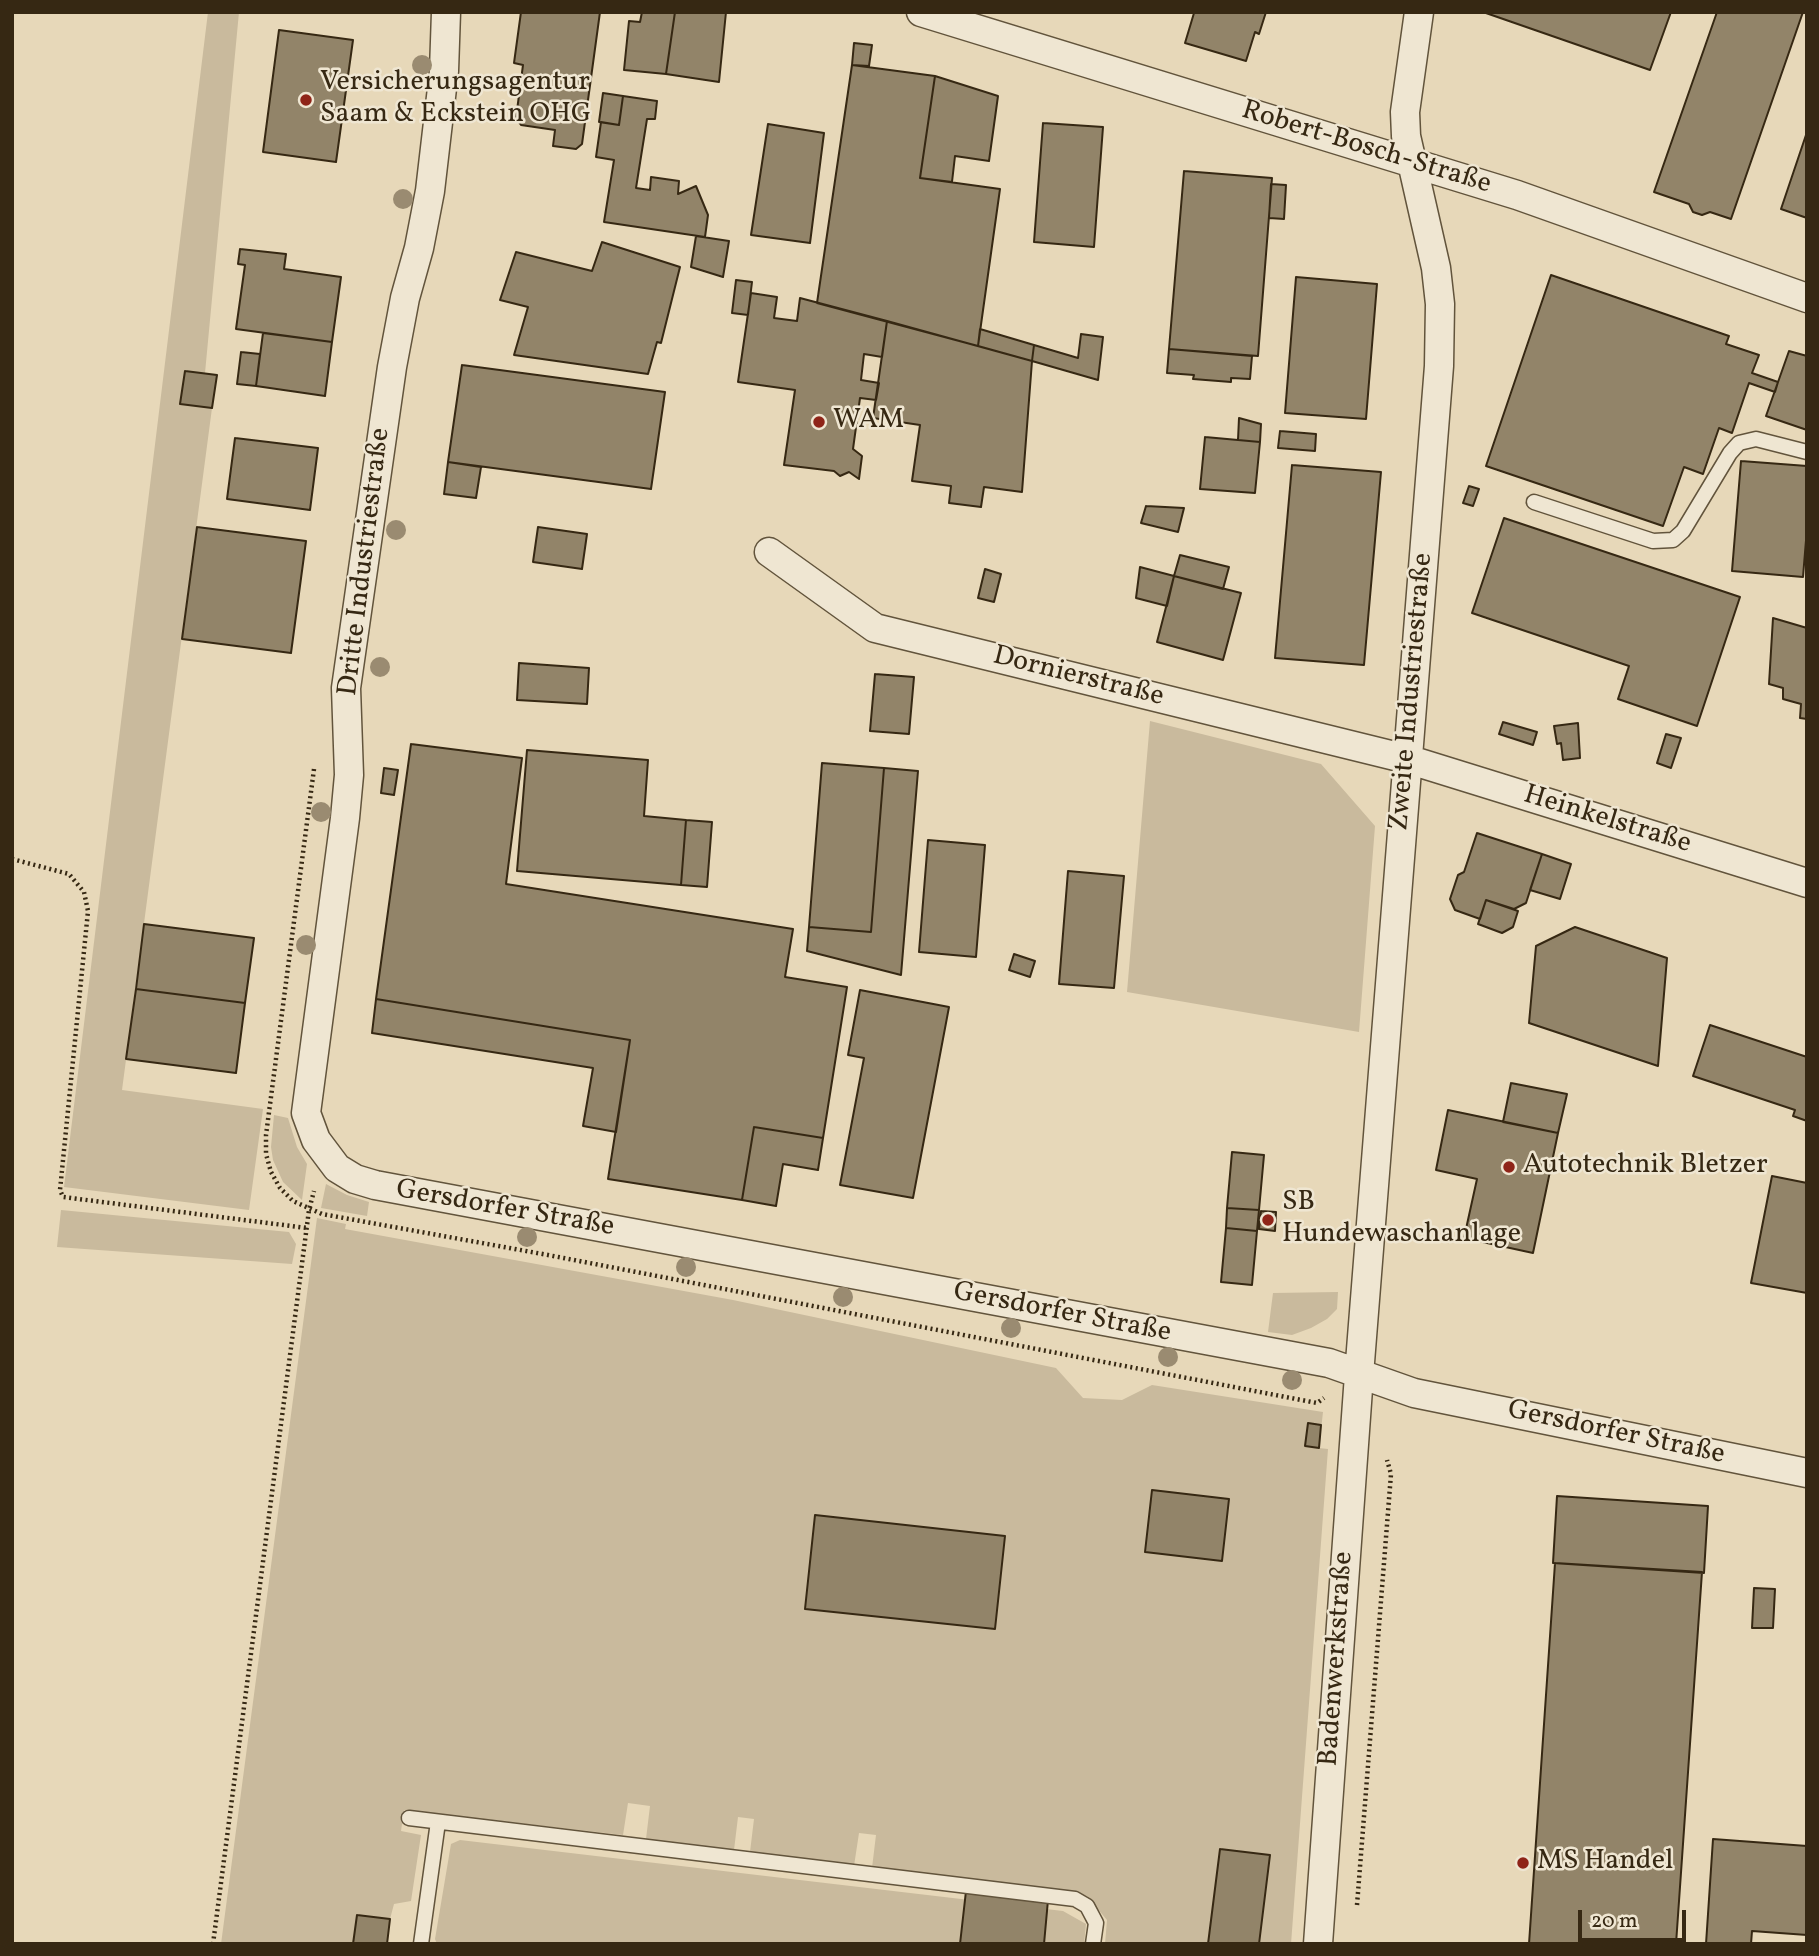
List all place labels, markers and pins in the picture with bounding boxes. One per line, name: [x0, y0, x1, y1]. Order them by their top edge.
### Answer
place label: Versicherungsagentur Saam & Eckstein OHG: [320, 67, 592, 133]
marker: Versicherungsagentur Saam & Eckstein OHG: [298, 92, 314, 108]
place label: WAM: [833, 405, 904, 439]
marker: WAM: [811, 414, 827, 430]
place label: Autotechnik Bletzer: [1523, 1150, 1768, 1184]
marker: Autotechnik Bletzer: [1501, 1159, 1517, 1175]
place label: SB Hundewaschanlage: [1282, 1187, 1521, 1253]
marker: SB Hundewaschanlage: [1260, 1212, 1276, 1228]
place label: MS Handel: [1537, 1846, 1673, 1880]
marker: MS Handel: [1515, 1855, 1531, 1871]

